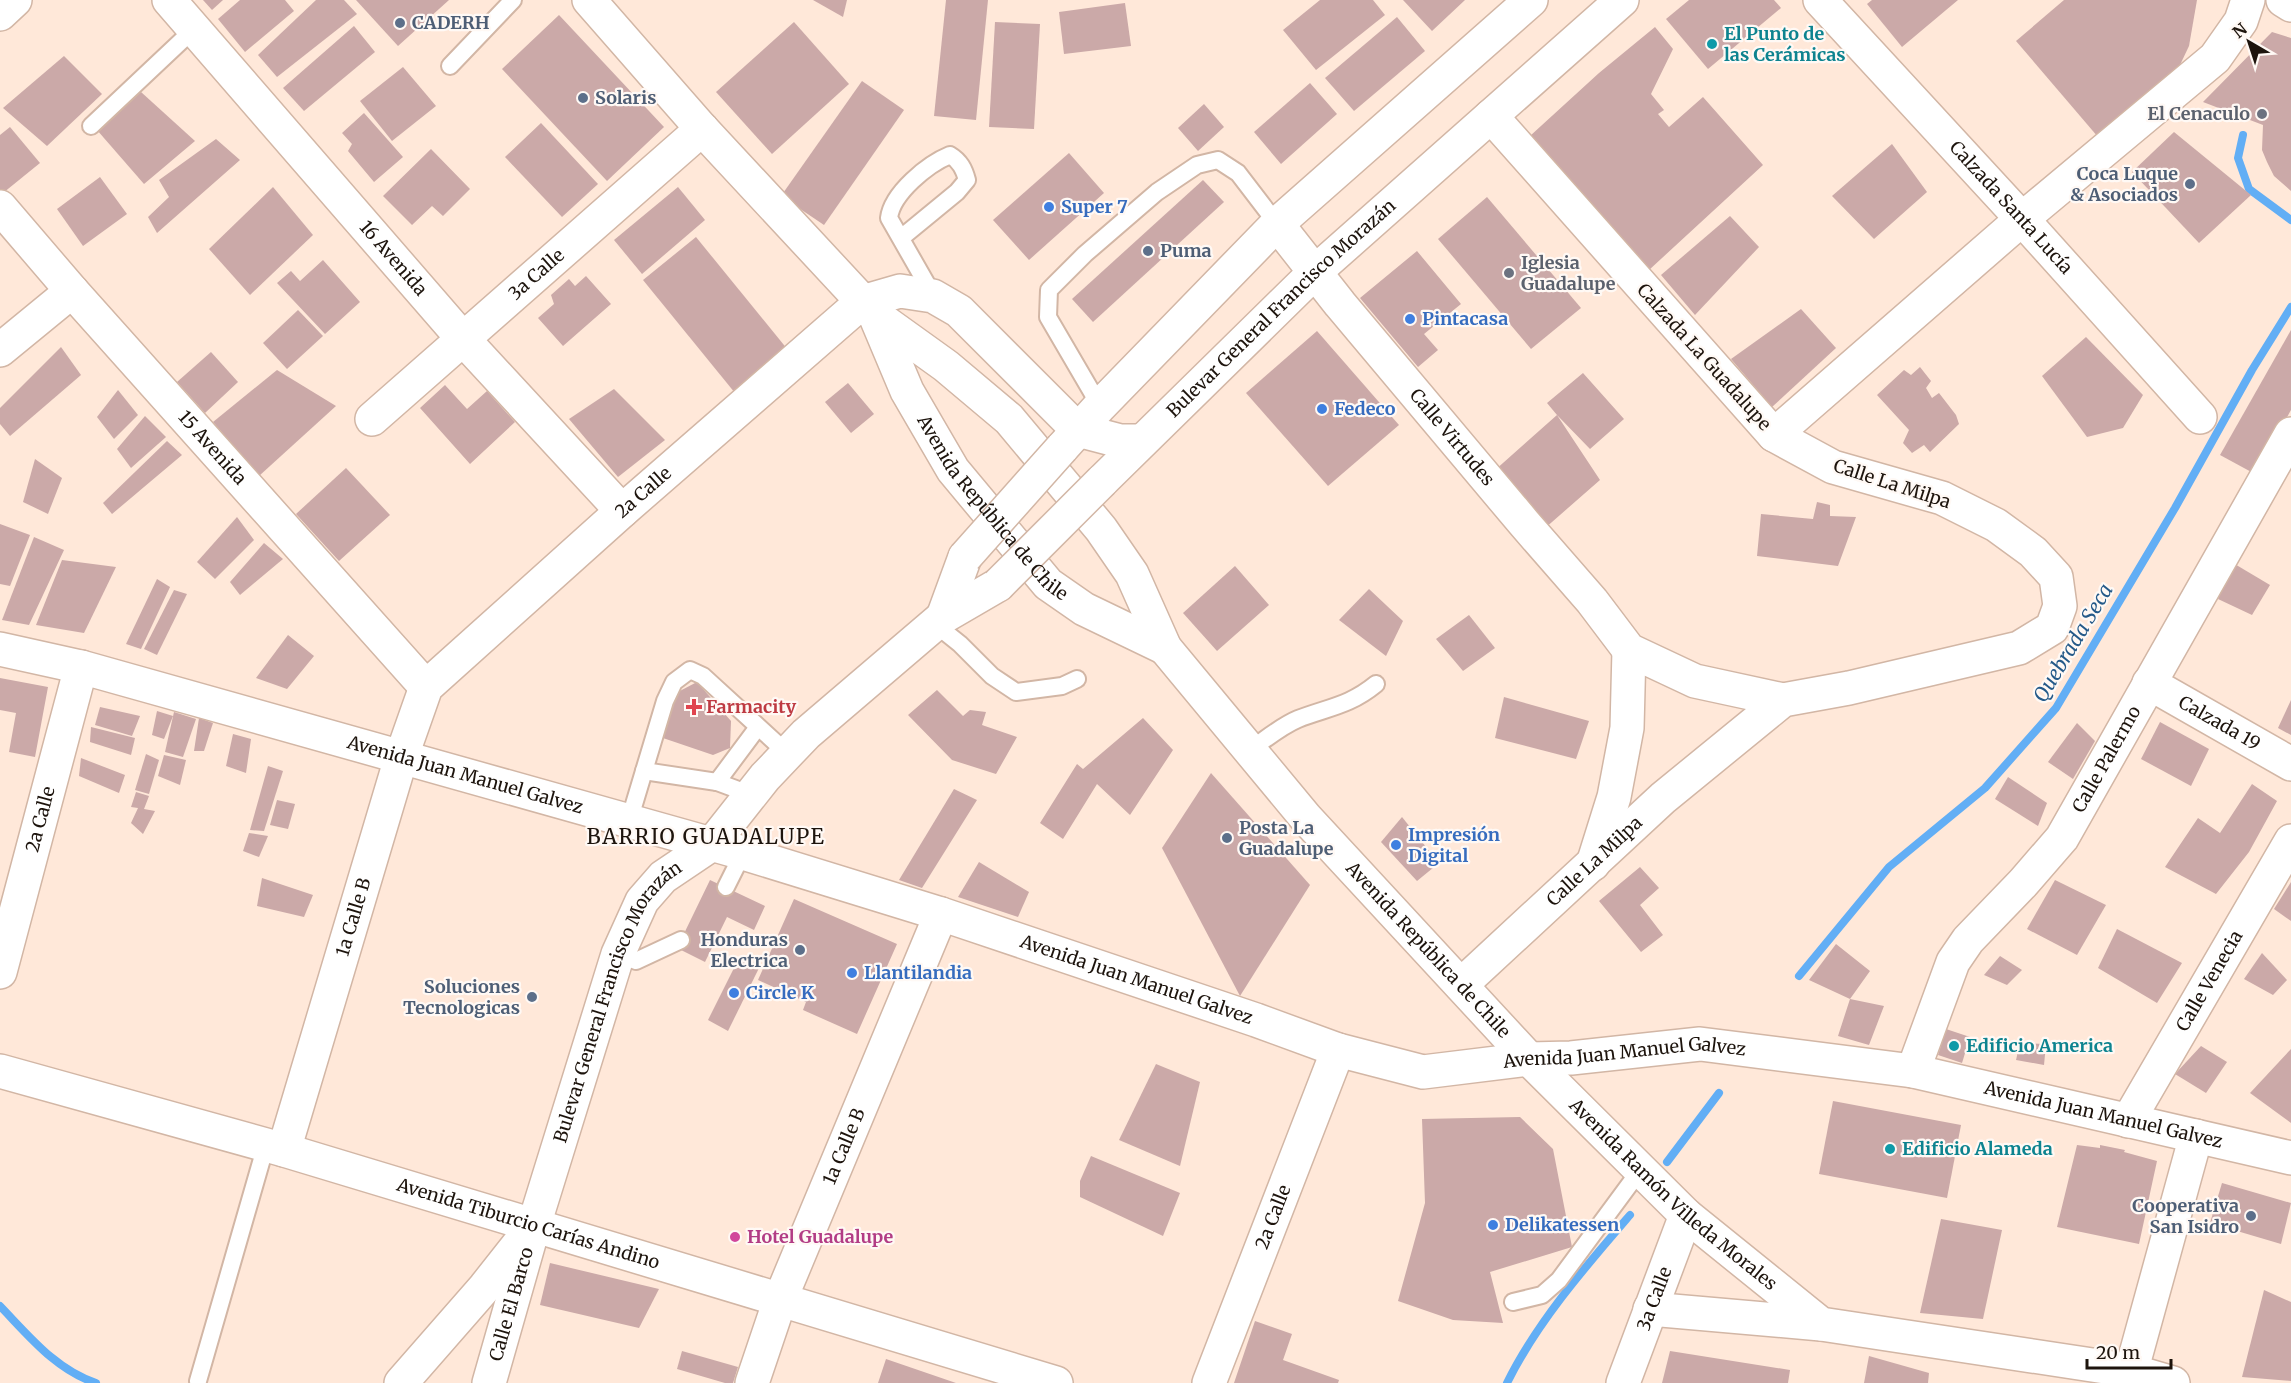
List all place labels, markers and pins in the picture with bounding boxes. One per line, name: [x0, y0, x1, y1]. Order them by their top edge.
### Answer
place label: CADERH: [412, 11, 490, 34]
marker: CADERH: [393, 16, 407, 30]
place label: El Punto de las Cerámicas: [1724, 22, 1846, 66]
marker: El Punto de las Cerámicas: [1705, 37, 1719, 51]
place label: Solaris: [595, 86, 656, 109]
marker: Solaris: [576, 91, 590, 105]
place label: El Cenaculo: [2147, 102, 2250, 125]
marker: El Cenaculo: [2255, 107, 2269, 121]
place label: Coca Luque & Asociados: [2070, 162, 2178, 206]
marker: Coca Luque & Asociados: [2183, 177, 2197, 191]
place label: Super 7: [1061, 195, 1128, 218]
marker: Super 7: [1042, 200, 1056, 214]
place label: Puma: [1160, 239, 1212, 262]
marker: Puma: [1141, 244, 1155, 258]
place label: Iglesia Guadalupe: [1521, 251, 1616, 295]
marker: Iglesia Guadalupe: [1502, 266, 1516, 280]
place label: Pintacasa: [1422, 307, 1508, 330]
marker: Pintacasa: [1403, 312, 1417, 326]
place label: Fedeco: [1334, 397, 1396, 420]
marker: Fedeco: [1315, 402, 1329, 416]
place label: Farmacity: [706, 695, 796, 718]
marker: Farmacity: [687, 700, 701, 714]
place label: Posta La Guadalupe: [1239, 816, 1334, 860]
place label: Impresión Digital: [1408, 823, 1500, 867]
marker: Posta La Guadalupe: [1220, 831, 1234, 845]
marker: Impresión Digital: [1389, 838, 1403, 852]
place label: Honduras Electrica: [700, 928, 788, 972]
marker: Honduras Electrica: [793, 943, 807, 957]
place label: Llantilandia: [864, 961, 972, 984]
marker: Llantilandia: [845, 966, 859, 980]
place label: Soluciones Tecnologicas: [403, 975, 520, 1019]
place label: Circle K: [746, 981, 815, 1004]
marker: Circle K: [727, 986, 741, 1000]
marker: Soluciones Tecnologicas: [525, 990, 539, 1004]
place label: Edificio America: [1966, 1034, 2113, 1057]
marker: Edificio America: [1947, 1039, 1961, 1053]
place label: Edificio Alameda: [1902, 1137, 2053, 1160]
marker: Edificio Alameda: [1883, 1142, 1897, 1156]
place label: Cooperativa San Isidro: [2132, 1194, 2239, 1238]
marker: Cooperativa San Isidro: [2244, 1209, 2258, 1223]
place label: Delikatessen: [1505, 1213, 1619, 1236]
marker: Delikatessen: [1486, 1218, 1500, 1232]
place label: Hotel Guadalupe: [747, 1225, 894, 1248]
marker: Hotel Guadalupe: [728, 1230, 742, 1244]

